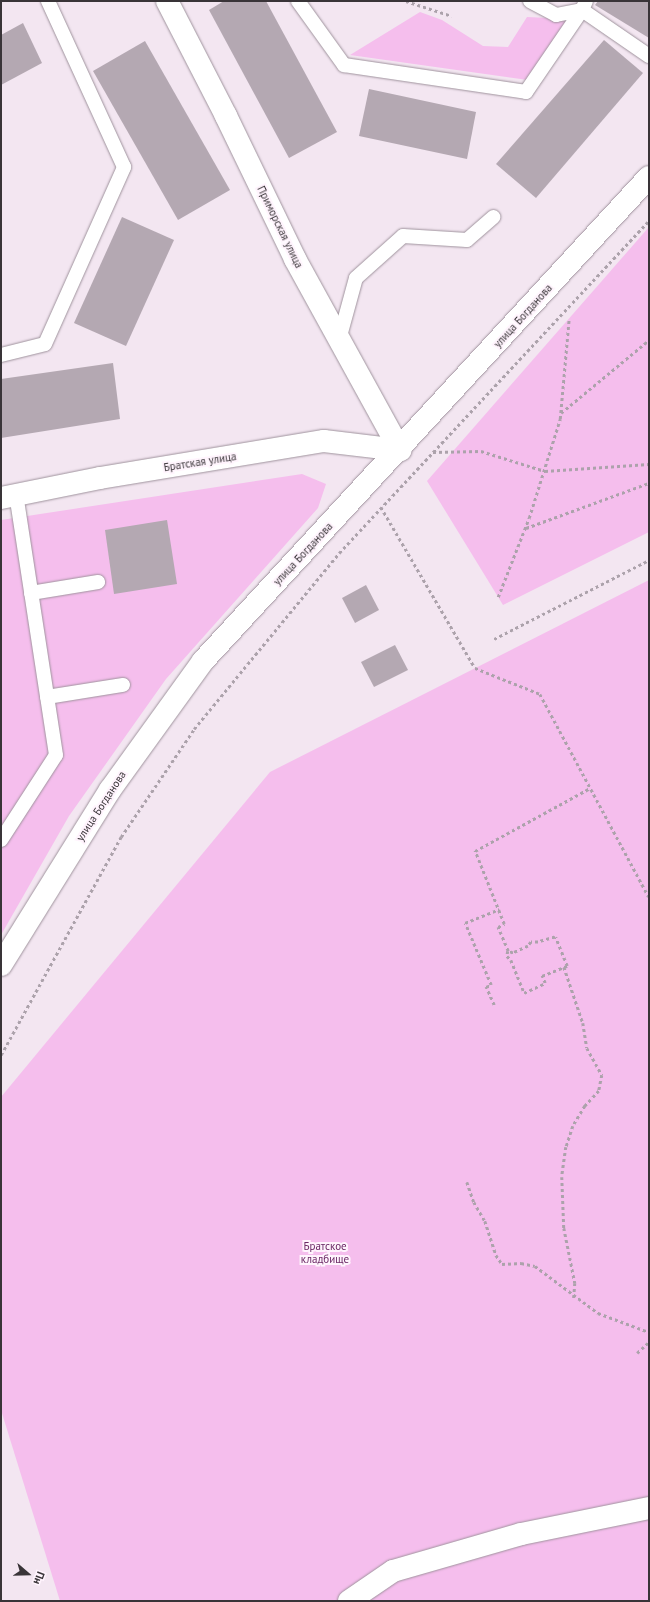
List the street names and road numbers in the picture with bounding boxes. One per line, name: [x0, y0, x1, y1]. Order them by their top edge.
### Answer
street label: Приморская улица: [254, 184, 306, 270]
street label: улица Богданова: [491, 282, 555, 350]
street label: Братская улица: [163, 450, 237, 474]
street label: улица Богданова: [271, 520, 335, 588]
street label: улица Богданова: [73, 768, 129, 844]

